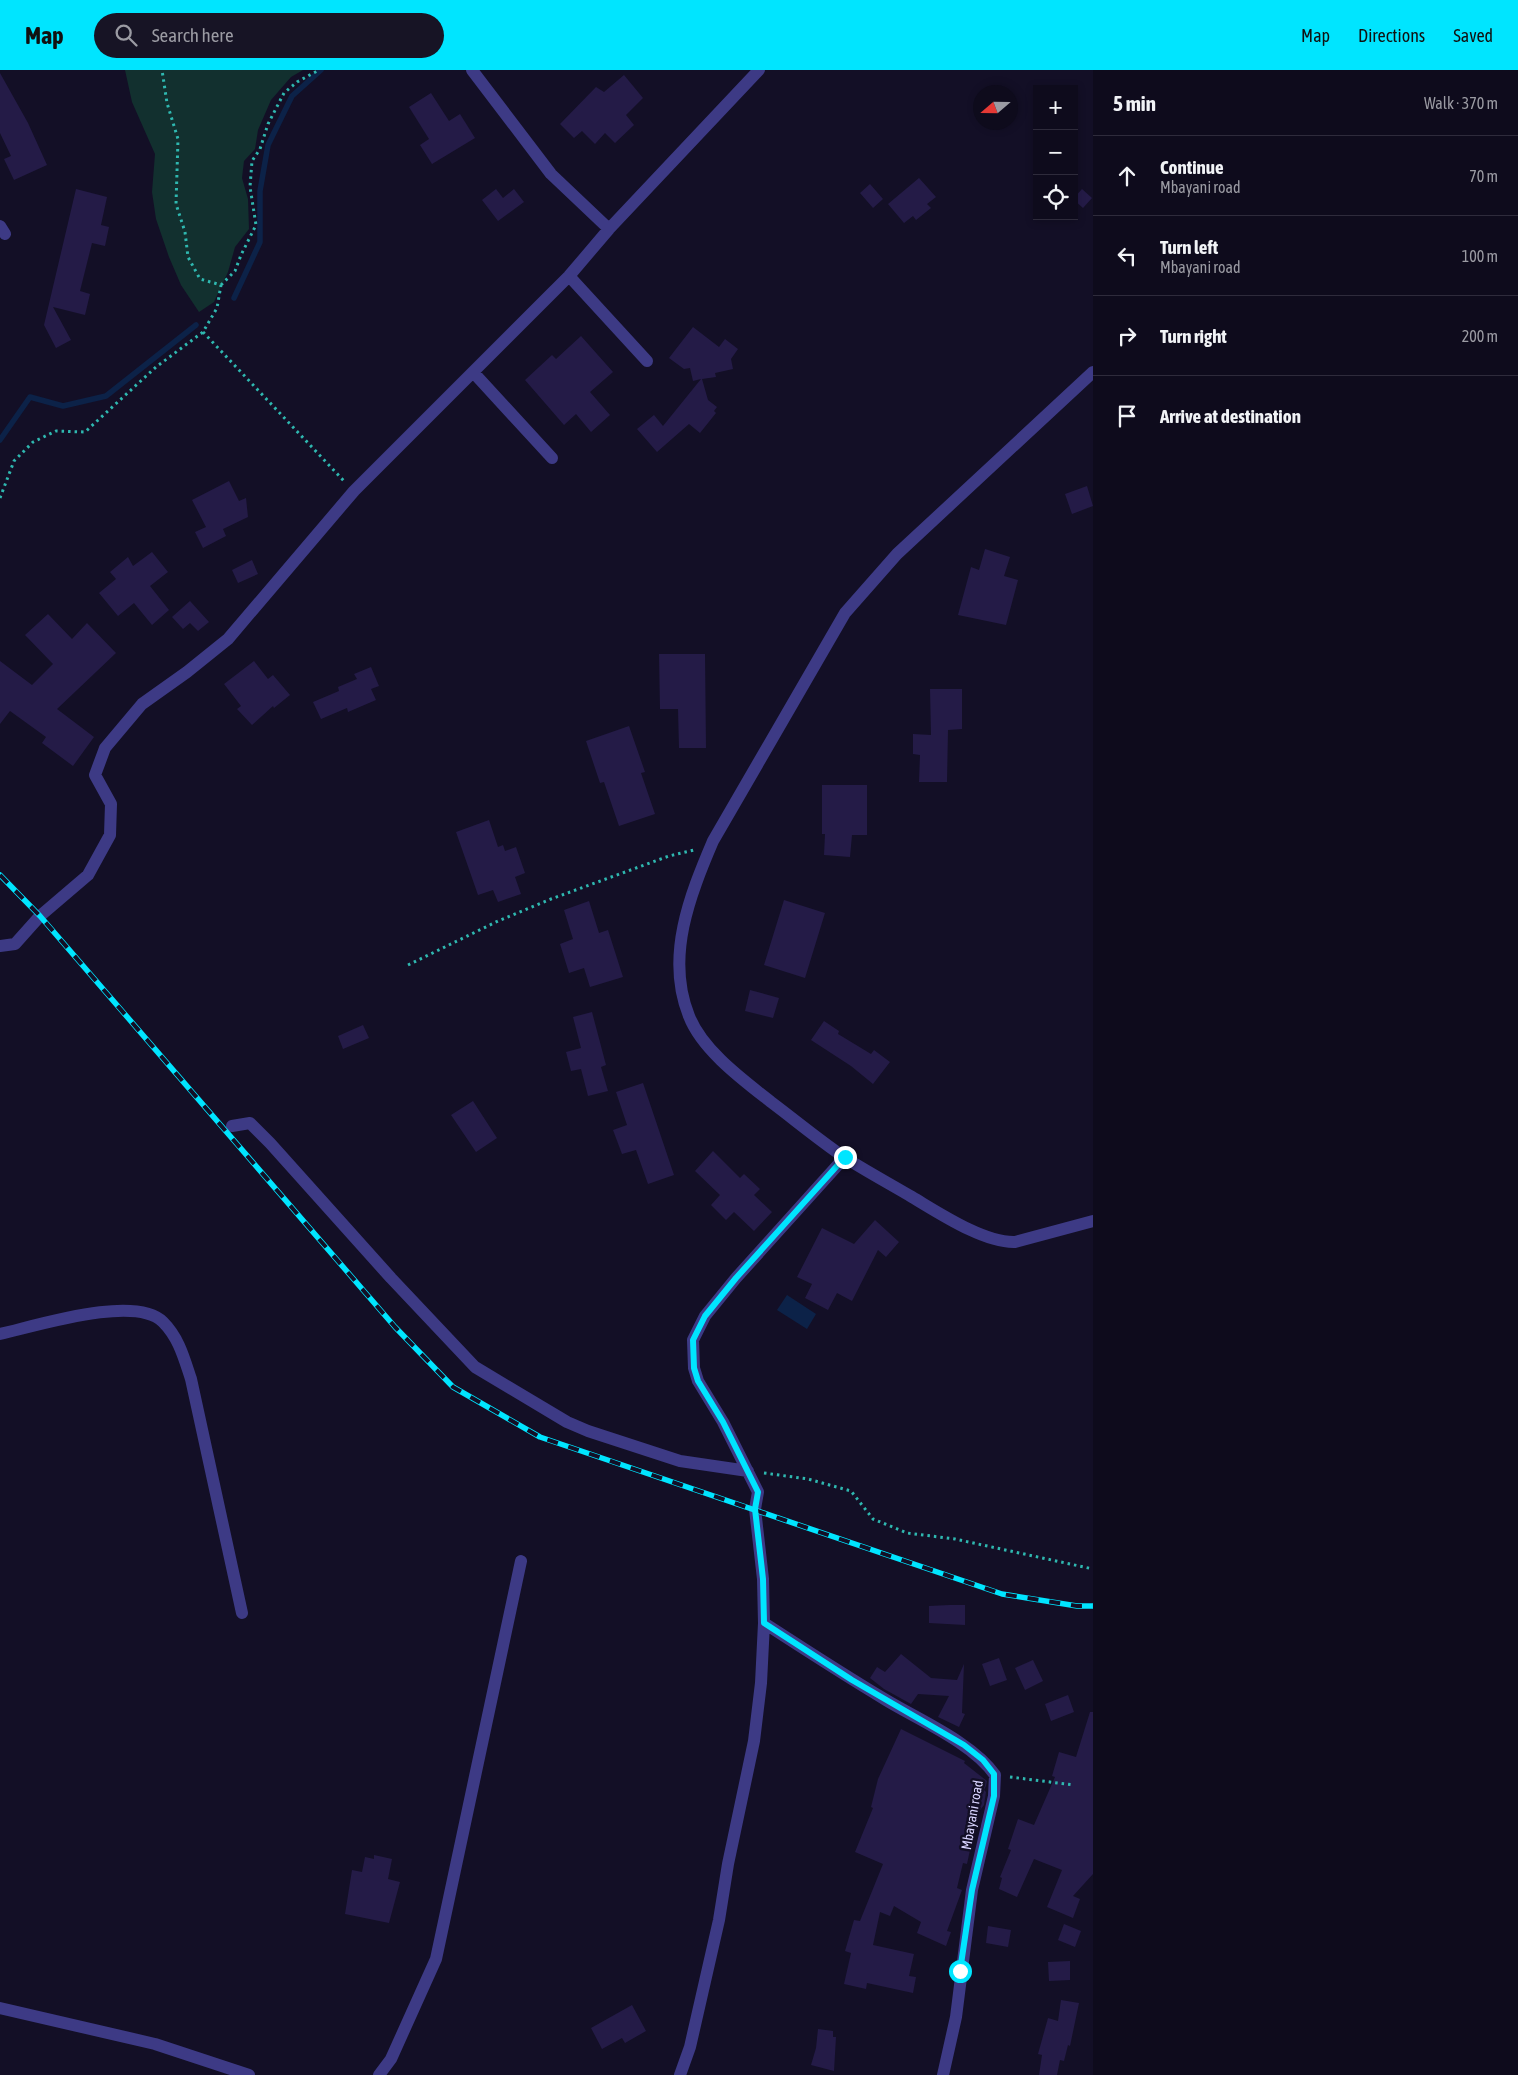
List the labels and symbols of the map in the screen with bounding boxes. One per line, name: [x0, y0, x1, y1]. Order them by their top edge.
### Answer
north arrow: [973, 85, 1018, 130]
route end: [834, 1146, 857, 1169]
street label: Mbayani road: [958, 1779, 986, 1851]
route start: [949, 1960, 972, 1983]

